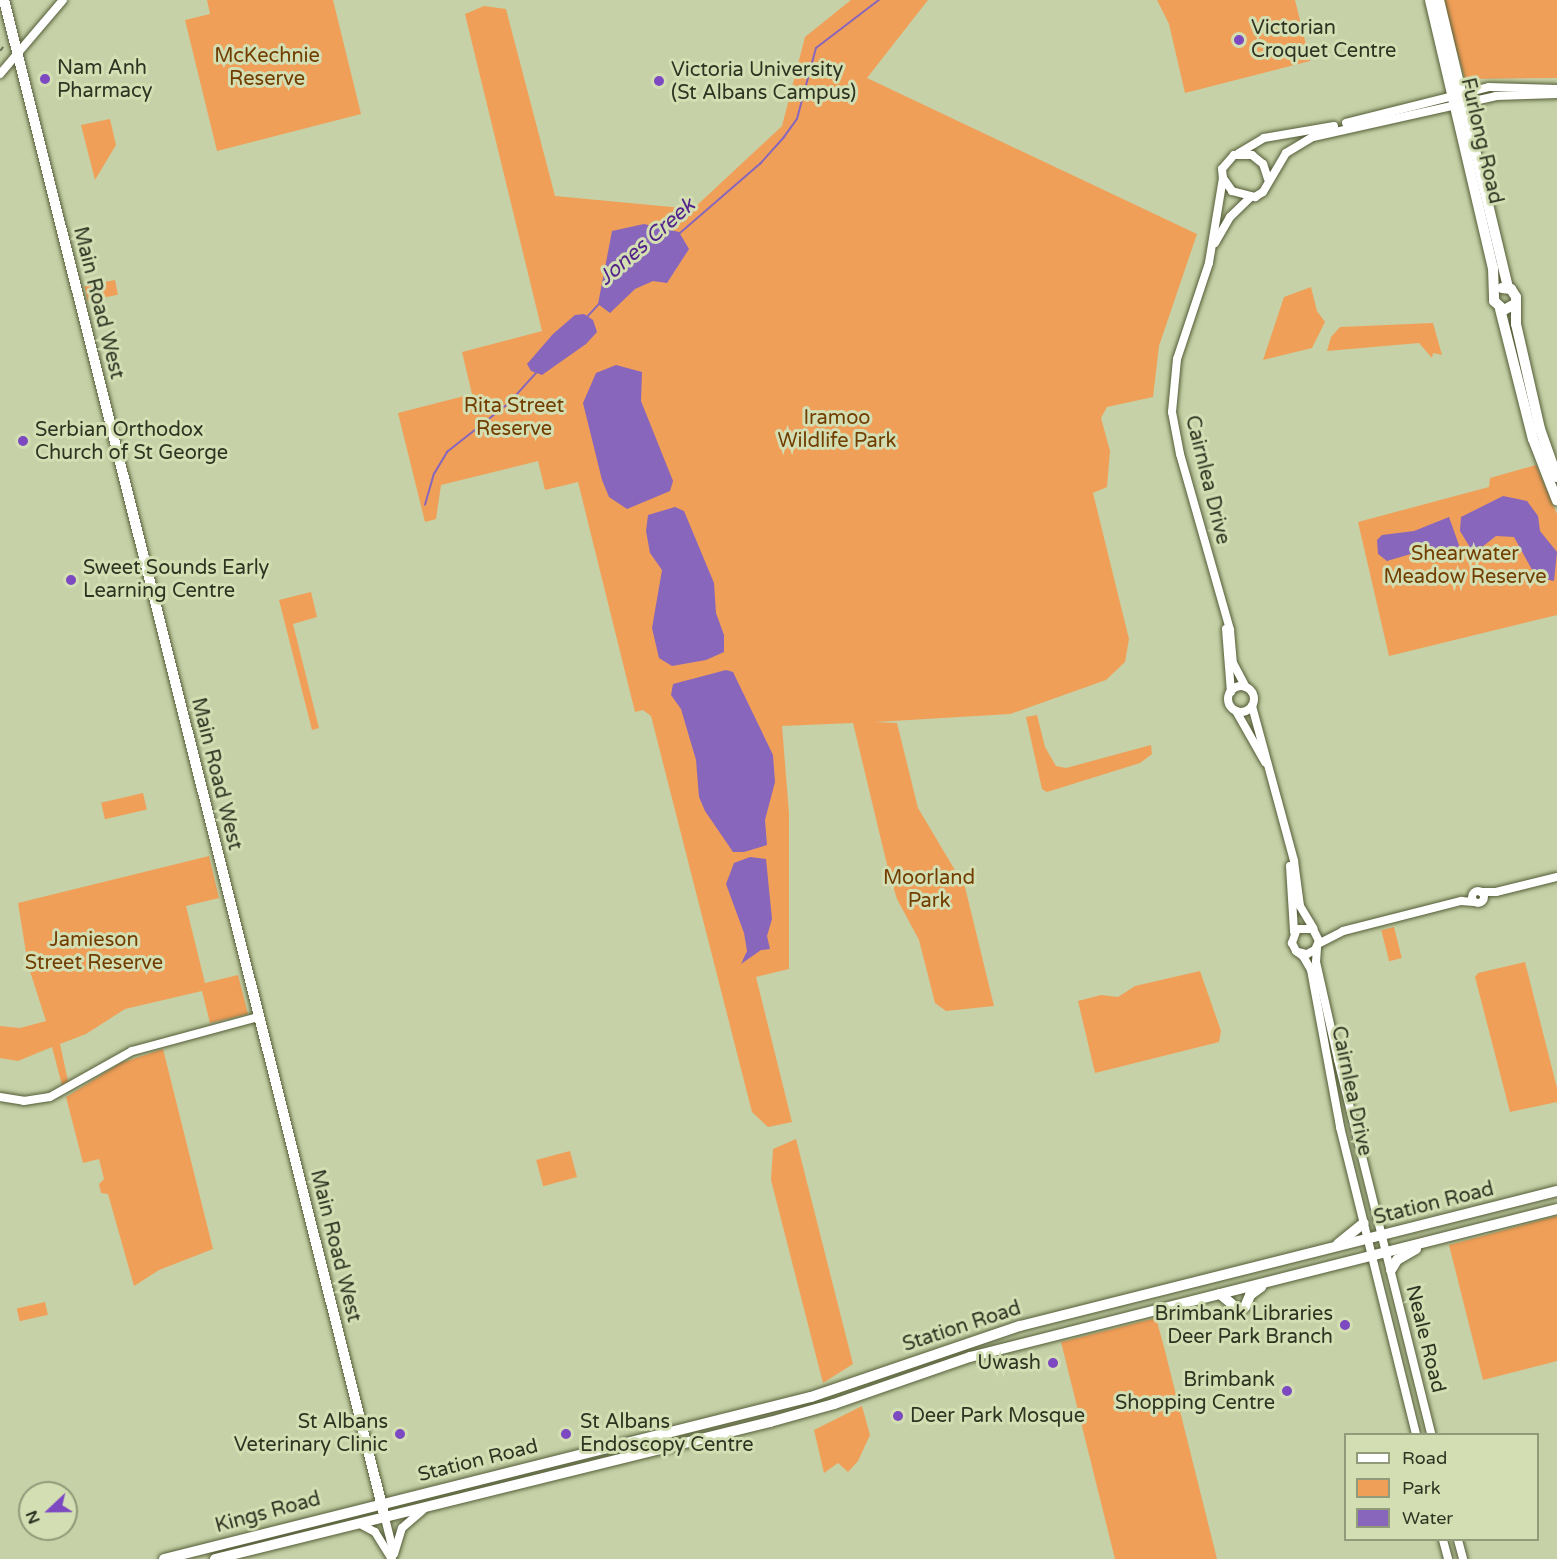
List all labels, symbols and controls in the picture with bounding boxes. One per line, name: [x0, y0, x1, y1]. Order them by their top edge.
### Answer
place label: Victorian Croquet Centre: [1251, 16, 1396, 63]
marker: Victorian Croquet Centre: [1232, 33, 1246, 47]
park label: McKechnie Reserve: [214, 44, 320, 91]
place label: Nam Anh Pharmacy: [57, 56, 152, 103]
place label: Victoria University (St Albans Campus): [671, 58, 856, 105]
marker: Nam Anh Pharmacy: [38, 72, 52, 86]
marker: Victoria University (St Albans Campus): [652, 74, 666, 88]
street label: Furlong Road: [1455, 76, 1507, 206]
water label: Jones Creek: [593, 193, 701, 291]
street label: Main Road West: [67, 224, 129, 382]
park label: Rita Street Reserve: [464, 395, 564, 442]
park label: Iramoo Wildlife Park: [778, 406, 896, 453]
street label: Cairnlea Drive: [1179, 413, 1235, 547]
place label: Serbian Orthodox Church of St George: [35, 418, 228, 465]
marker: Serbian Orthodox Church of St George: [16, 434, 30, 448]
park label: Shearwater Meadow Reserve: [1383, 542, 1547, 589]
place label: Sweet Sounds Early Learning Centre: [83, 556, 269, 603]
marker: Sweet Sounds Early Learning Centre: [64, 573, 78, 587]
street label: Main Road West: [185, 695, 247, 853]
park label: Moorland Park: [883, 866, 975, 913]
park label: Jamieson Street Reserve: [25, 929, 163, 976]
street label: Cairnlea Drive: [1326, 1024, 1376, 1158]
street label: Main Road West: [304, 1167, 366, 1325]
street label: Station Road: [1371, 1177, 1497, 1231]
street label: Neale Road: [1400, 1283, 1450, 1395]
street label: Station Road: [900, 1297, 1024, 1357]
place label: Brimbank Libraries Deer Park Branch: [1155, 1302, 1333, 1349]
marker: Brimbank Libraries Deer Park Branch: [1338, 1318, 1352, 1332]
place label: Uwash: [977, 1351, 1041, 1375]
marker: Uwash: [1046, 1356, 1060, 1370]
place label: Brimbank Shopping Centre: [1115, 1368, 1275, 1415]
marker: Brimbank Shopping Centre: [1280, 1384, 1294, 1398]
place label: Deer Park Mosque: [910, 1404, 1085, 1428]
marker: Deer Park Mosque: [891, 1409, 905, 1423]
place label: St Albans Veterinary Clinic: [234, 1410, 388, 1457]
place label: St Albans Endoscopy Centre: [580, 1410, 753, 1457]
marker: St Albans Endoscopy Centre: [557, 1425, 575, 1443]
marker: St Albans Veterinary Clinic: [393, 1427, 407, 1441]
legend: [1344, 1433, 1539, 1541]
street label: Station Road: [415, 1434, 541, 1488]
text: Road: [1402, 1447, 1447, 1469]
text: Park: [1402, 1477, 1440, 1499]
north arrow: [18, 1481, 78, 1541]
street label: Kings Road: [213, 1487, 323, 1539]
text: N: [21, 1507, 45, 1527]
text: Water: [1402, 1507, 1453, 1529]

